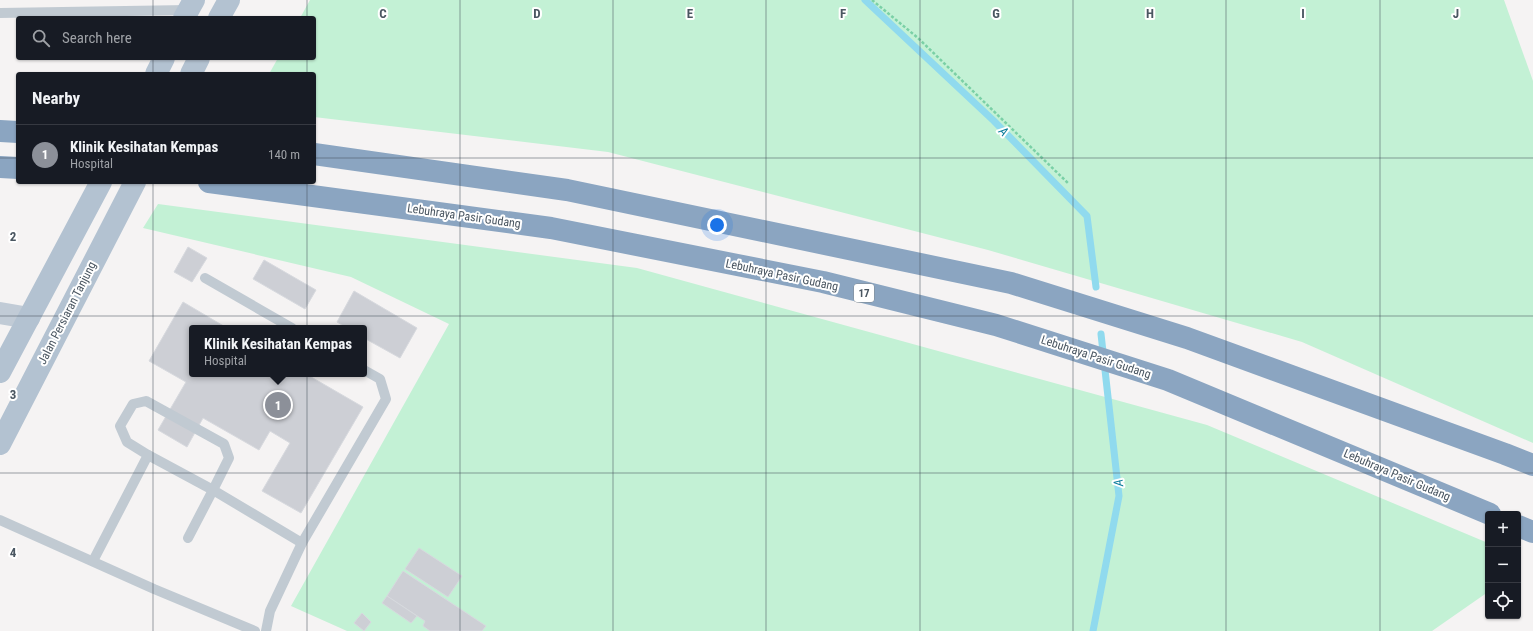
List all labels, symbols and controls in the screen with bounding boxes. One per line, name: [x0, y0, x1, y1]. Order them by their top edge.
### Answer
text: C: [379, 6, 387, 21]
text: D: [533, 6, 541, 21]
text: E: [687, 6, 694, 21]
text: F: [840, 6, 846, 21]
text: G: [992, 6, 1000, 21]
text: H: [1146, 6, 1154, 21]
text: I: [1301, 6, 1305, 21]
text: J: [1453, 6, 1459, 21]
search box: [16, 16, 316, 60]
icon: search: [30, 27, 52, 49]
text: Search here: [62, 29, 132, 47]
text: Nearby: [32, 88, 80, 108]
water label: A: [995, 123, 1012, 139]
text: Klinik Kesihatan Kempas: [70, 138, 218, 156]
text: 1: [42, 147, 48, 162]
text: 140 m: [268, 147, 300, 162]
text: Hospital: [70, 156, 113, 171]
street label: Lebuhraya Pasir Gudang: [406, 201, 522, 231]
your location: [707, 215, 727, 235]
text: 2: [10, 229, 17, 244]
street label: Lebuhraya Pasir Gudang: [724, 256, 840, 294]
street label: Jalan Persiaran Tanjung: [35, 259, 99, 367]
road number: 17: [854, 284, 874, 302]
popup: [189, 325, 367, 377]
street label: Lebuhraya Pasir Gudang: [1039, 333, 1153, 381]
text: Klinik Kesihatan Kempas: [204, 335, 352, 353]
text: Hospital: [204, 353, 247, 368]
text: 3: [10, 387, 16, 402]
pin: 1: [265, 390, 291, 420]
street label: Lebuhraya Pasir Gudang: [1342, 446, 1453, 504]
water label: A: [1111, 479, 1126, 488]
map controls: [1485, 511, 1521, 619]
button: +: [1485, 511, 1521, 547]
text: 4: [10, 545, 17, 560]
button: −: [1485, 547, 1521, 583]
button: locate: [1485, 583, 1521, 619]

